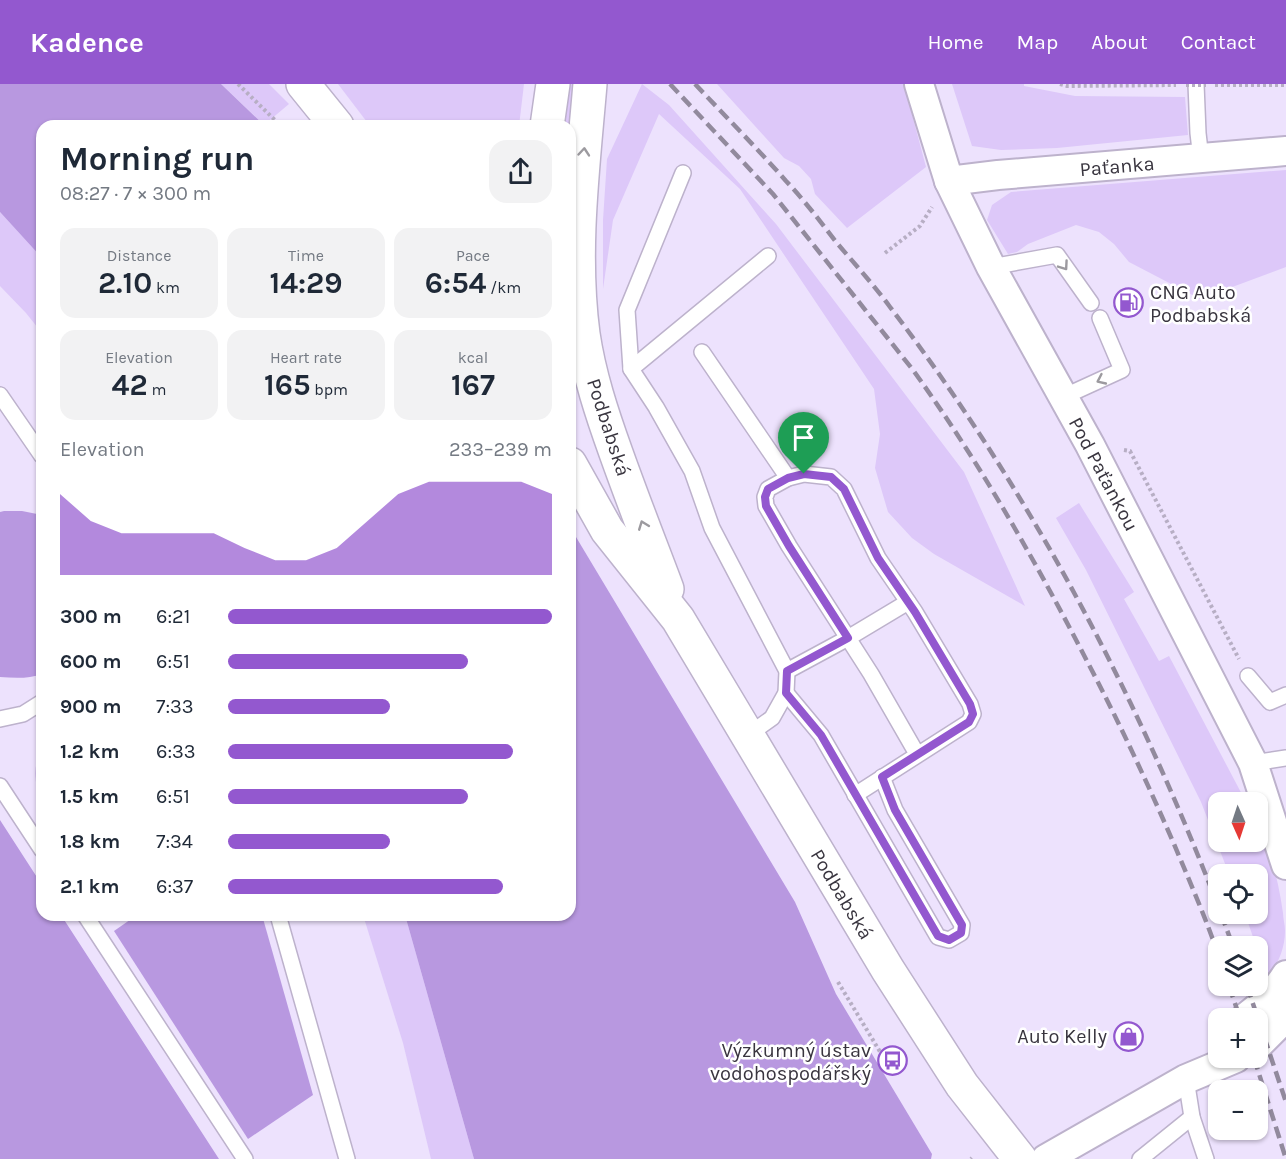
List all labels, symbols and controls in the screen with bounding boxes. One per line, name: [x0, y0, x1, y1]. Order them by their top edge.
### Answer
text: Kadence: [30, 26, 144, 59]
text: Home: [928, 30, 984, 54]
text: Map: [1017, 30, 1058, 54]
text: About: [1091, 30, 1148, 54]
text: Contact: [1181, 30, 1256, 54]
text: Morning run: [60, 140, 254, 178]
button: share: [489, 140, 552, 203]
one-way arrow: [577, 147, 590, 156]
street label: Paťanka: [1079, 152, 1155, 181]
text: 08:27 · 7 × 300 m: [60, 182, 211, 205]
text: Distance: [107, 246, 171, 265]
text: Time: [288, 246, 324, 265]
text: Pace: [456, 246, 490, 265]
one-way arrow: [1057, 259, 1068, 270]
text: 2.10: [98, 265, 152, 301]
text: 14:29: [269, 265, 343, 301]
text: 6:54: [425, 265, 486, 301]
text: km: [152, 278, 180, 297]
text: /km: [486, 278, 521, 297]
place label: CNG Auto Podbabská: [1150, 281, 1251, 327]
fuel station icon: CNG Auto Podbabská: [1113, 287, 1145, 319]
text: Elevation: [105, 348, 173, 367]
text: Heart rate: [270, 348, 342, 367]
text: kcal: [458, 348, 488, 367]
text: 42: [112, 367, 148, 403]
text: 165: [264, 367, 310, 403]
text: 167: [451, 367, 495, 403]
one-way arrow: [1096, 372, 1107, 384]
street label: Podbabská: [582, 375, 635, 479]
text: m: [148, 380, 166, 399]
text: bpm: [310, 380, 348, 399]
pin: [778, 412, 829, 474]
street label: Pod Paťankou: [1064, 413, 1143, 535]
icon: arrive: [787, 421, 820, 454]
text: Elevation: [60, 438, 145, 461]
text: 233–239 m: [449, 438, 552, 461]
one-way arrow: [637, 520, 650, 531]
text: 300 m: [60, 605, 122, 628]
text: 6:21: [156, 605, 190, 628]
text: 600 m: [60, 650, 121, 673]
text: 6:51: [156, 650, 190, 673]
text: 900 m: [60, 695, 122, 718]
text: 7:33: [156, 695, 194, 718]
text: 1.2 km: [60, 740, 119, 763]
text: 6:33: [156, 740, 196, 763]
text: 1.5 km: [60, 785, 119, 808]
text: 6:51: [156, 785, 190, 808]
north arrow: [1208, 792, 1268, 852]
map controls: [1208, 792, 1268, 1140]
text: 1.8 km: [60, 830, 120, 853]
text: 7:34: [156, 830, 193, 853]
street label: Podbabská: [806, 845, 878, 944]
button: locate: [1208, 864, 1268, 924]
text: 2.1 km: [60, 875, 119, 898]
text: 6:37: [156, 875, 193, 898]
button: layers: [1208, 936, 1268, 996]
button: +: [1208, 1008, 1268, 1068]
shop icon: Auto Kelly: [1112, 1020, 1144, 1052]
place label: Auto Kelly: [1017, 1025, 1107, 1048]
place label: Výzkumný ústav vodohospodářský: [710, 1039, 871, 1085]
bus stop icon: Výzkumný ústav vodohospodářský: [876, 1045, 908, 1077]
button: −: [1208, 1080, 1268, 1140]

